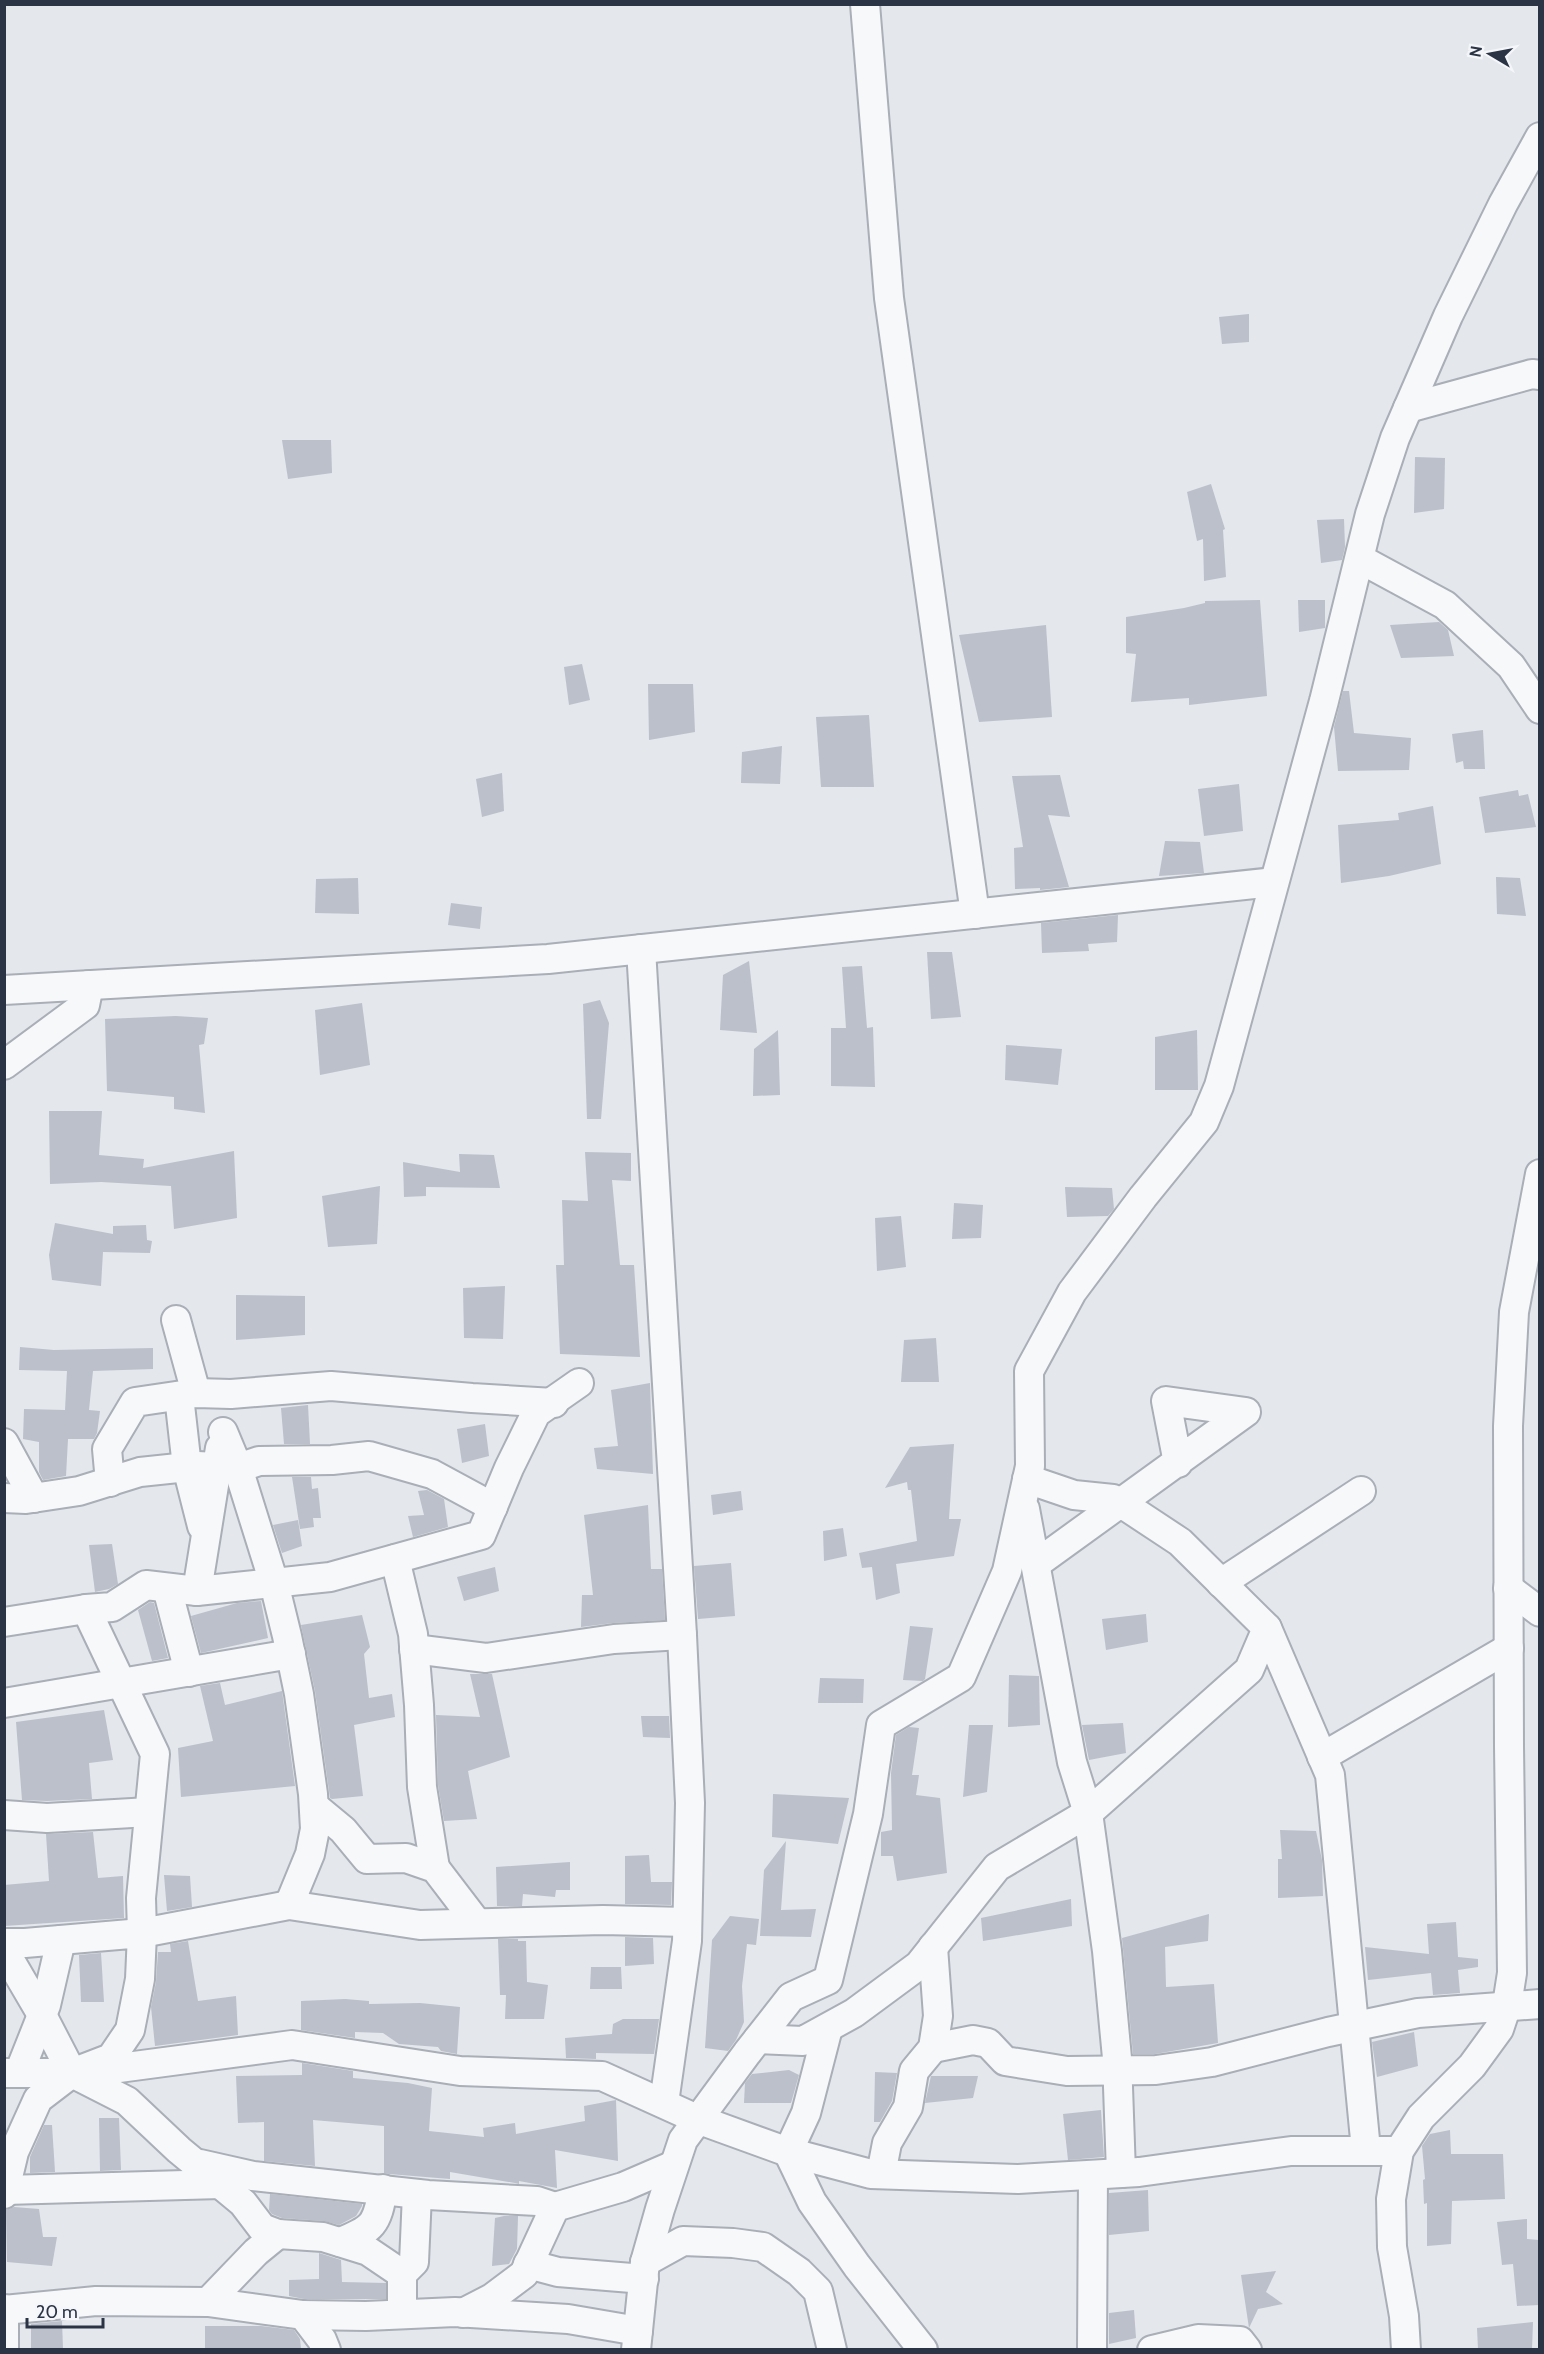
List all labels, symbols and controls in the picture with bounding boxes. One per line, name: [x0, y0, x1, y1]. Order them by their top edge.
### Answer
north arrow: [1460, 24, 1520, 84]
text: N: [1465, 44, 1486, 59]
scale bar: [27, 2291, 104, 2329]
text: 20 m: [36, 2301, 78, 2323]

